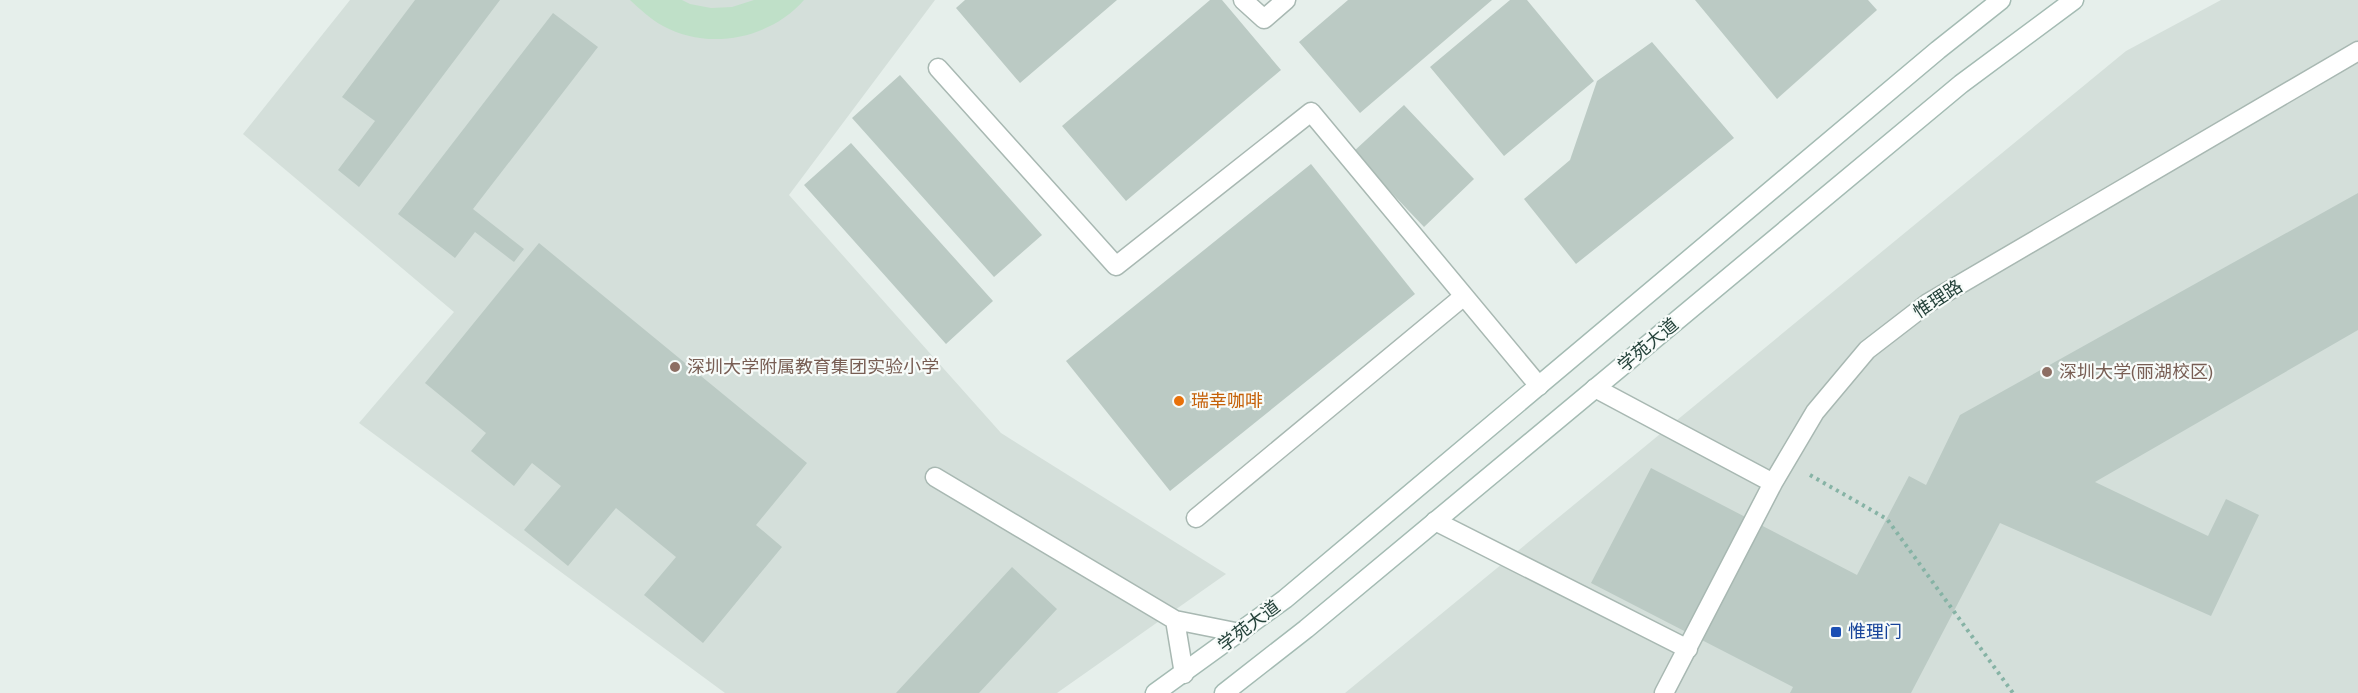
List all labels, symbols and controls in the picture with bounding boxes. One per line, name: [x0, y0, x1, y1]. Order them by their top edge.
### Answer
street label: 惟理路: [1908, 273, 1967, 324]
street label: 学苑大道: [1612, 312, 1683, 377]
place label: 深圳大学附属教育集团实验小学: [687, 354, 939, 379]
place label: 深圳大学(丽湖校区): [2059, 359, 2213, 384]
marker: 深圳大学附属教育集团实验小学: [668, 360, 682, 374]
marker: 深圳大学(丽湖校区): [2040, 365, 2054, 379]
place label: 瑞幸咖啡: [1191, 388, 1263, 413]
marker: 瑞幸咖啡: [1172, 394, 1186, 408]
street label: 学苑大道: [1212, 594, 1285, 657]
place label: 惟理门: [1848, 619, 1902, 644]
marker: 惟理门: [1829, 625, 1843, 639]

